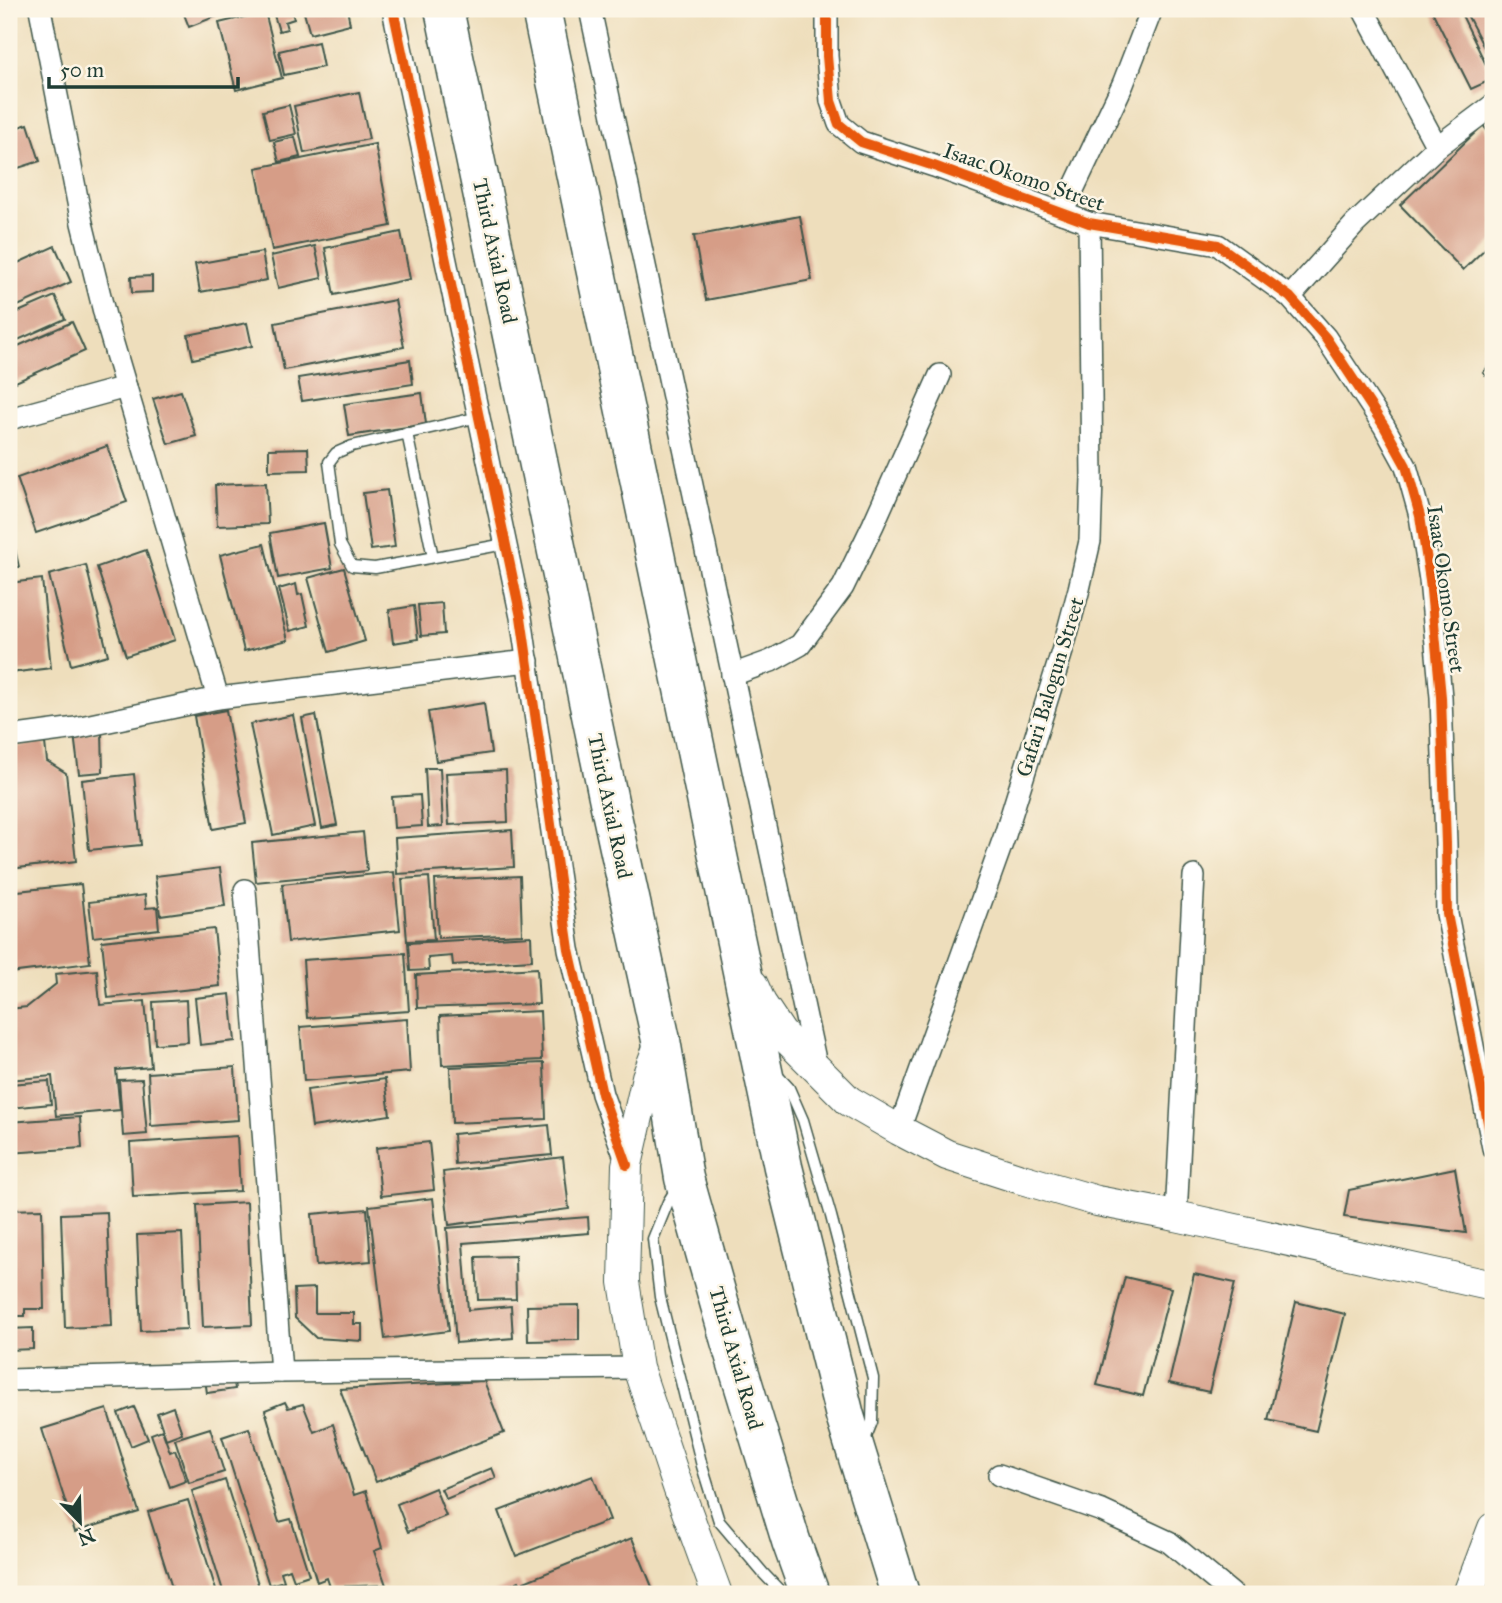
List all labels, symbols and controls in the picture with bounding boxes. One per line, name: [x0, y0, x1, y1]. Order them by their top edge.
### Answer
scale bar: [49, 46, 238, 90]
text: 50 m: [60, 57, 105, 83]
street label: Isaac Okomo Street: [940, 137, 1109, 217]
street label: Third Axial Road: [467, 176, 523, 326]
street label: Isaac Okomo Street: [1421, 504, 1471, 675]
street label: Gafari Balogun Street: [1010, 593, 1090, 780]
street label: Third Axial Road: [582, 731, 638, 881]
street label: Third Axial Road: [703, 1283, 769, 1433]
north arrow: [46, 1488, 116, 1558]
text: N: [75, 1523, 98, 1551]

